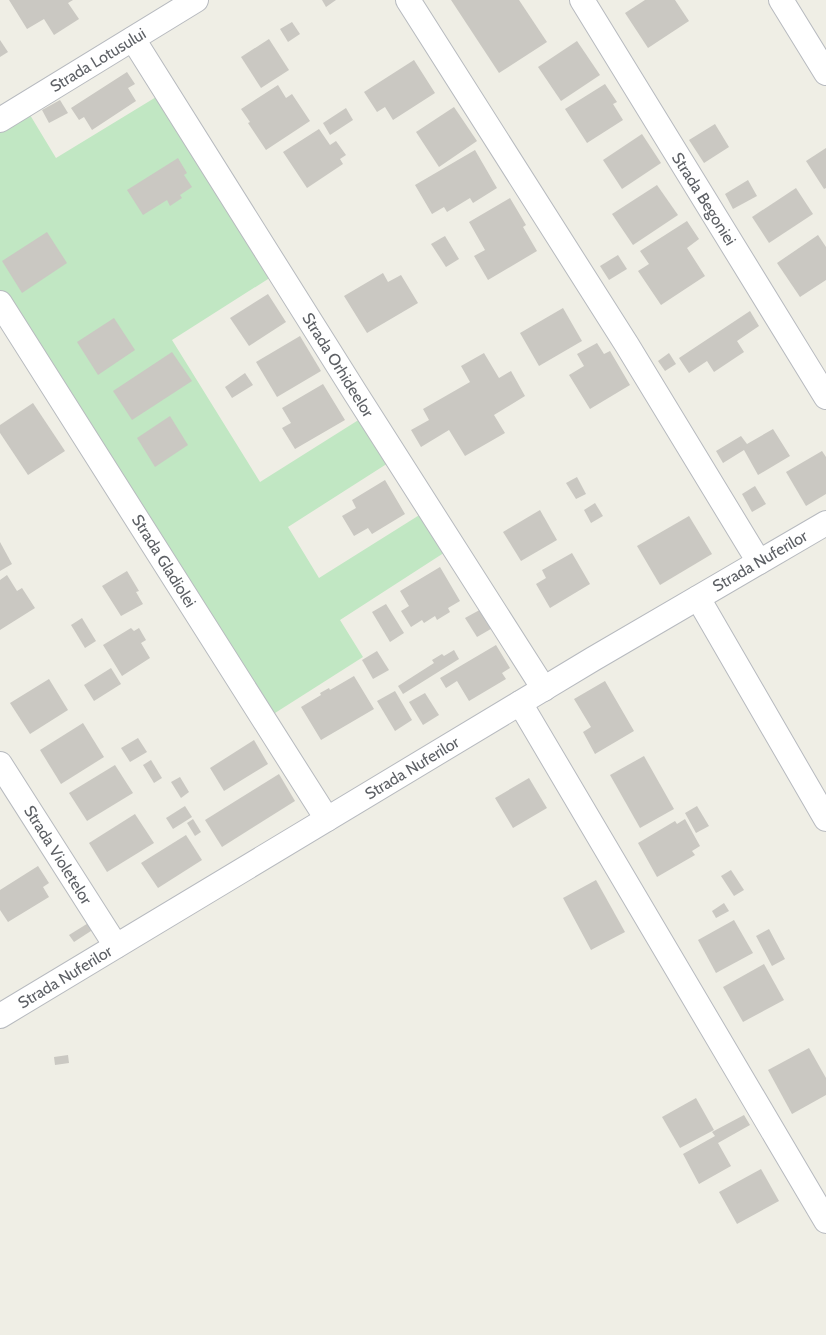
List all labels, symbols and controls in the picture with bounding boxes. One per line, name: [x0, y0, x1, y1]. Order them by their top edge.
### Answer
street label: Strada Lotusului: [47, 24, 149, 96]
street label: Strada Begoniei: [668, 149, 740, 249]
street label: Strada Orhideelor: [298, 309, 378, 421]
street label: Strada Gladiolei: [128, 511, 200, 611]
street label: Strada Nuferilor: [709, 526, 811, 596]
street label: Strada Nuferilor: [362, 732, 463, 803]
street label: Strada Violetelor: [20, 802, 96, 909]
street label: Strada Nuferilor: [15, 941, 116, 1012]

